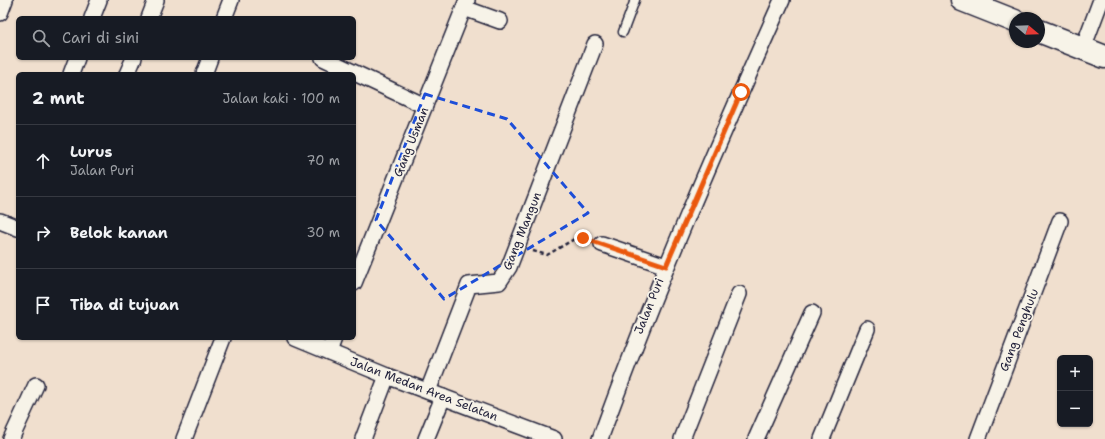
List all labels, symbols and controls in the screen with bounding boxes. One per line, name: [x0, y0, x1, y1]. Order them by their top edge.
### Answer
north arrow: [1009, 12, 1045, 48]
search box: [16, 16, 356, 60]
icon: search: [30, 27, 52, 49]
text: Cari di sini: [62, 28, 139, 48]
route start: [732, 83, 750, 101]
text: 2 mnt: [32, 87, 85, 109]
text: Jalan kaki · 100 m: [223, 90, 340, 107]
street label: Gang Usman: [390, 105, 432, 179]
text: Lurus: [70, 142, 112, 162]
icon: ahead: [32, 150, 54, 172]
text: 70 m: [306, 152, 340, 169]
text: Jalan Puri: [70, 162, 134, 179]
street label: Gang Mangun: [499, 190, 545, 272]
icon: right: [32, 222, 54, 244]
text: Belok kanan: [70, 223, 168, 243]
text: 30 m: [306, 224, 340, 241]
route end: [574, 229, 592, 247]
street label: Jalan Puri: [630, 276, 668, 336]
street label: Gang Penghulu: [996, 286, 1042, 374]
icon: arrive: [32, 294, 54, 316]
text: Tiba di tujuan: [70, 295, 179, 315]
street label: Jalan Medan Area Selatan: [348, 353, 500, 425]
map controls: [1057, 355, 1093, 427]
button: +: [1057, 355, 1093, 391]
button: −: [1057, 391, 1093, 427]

